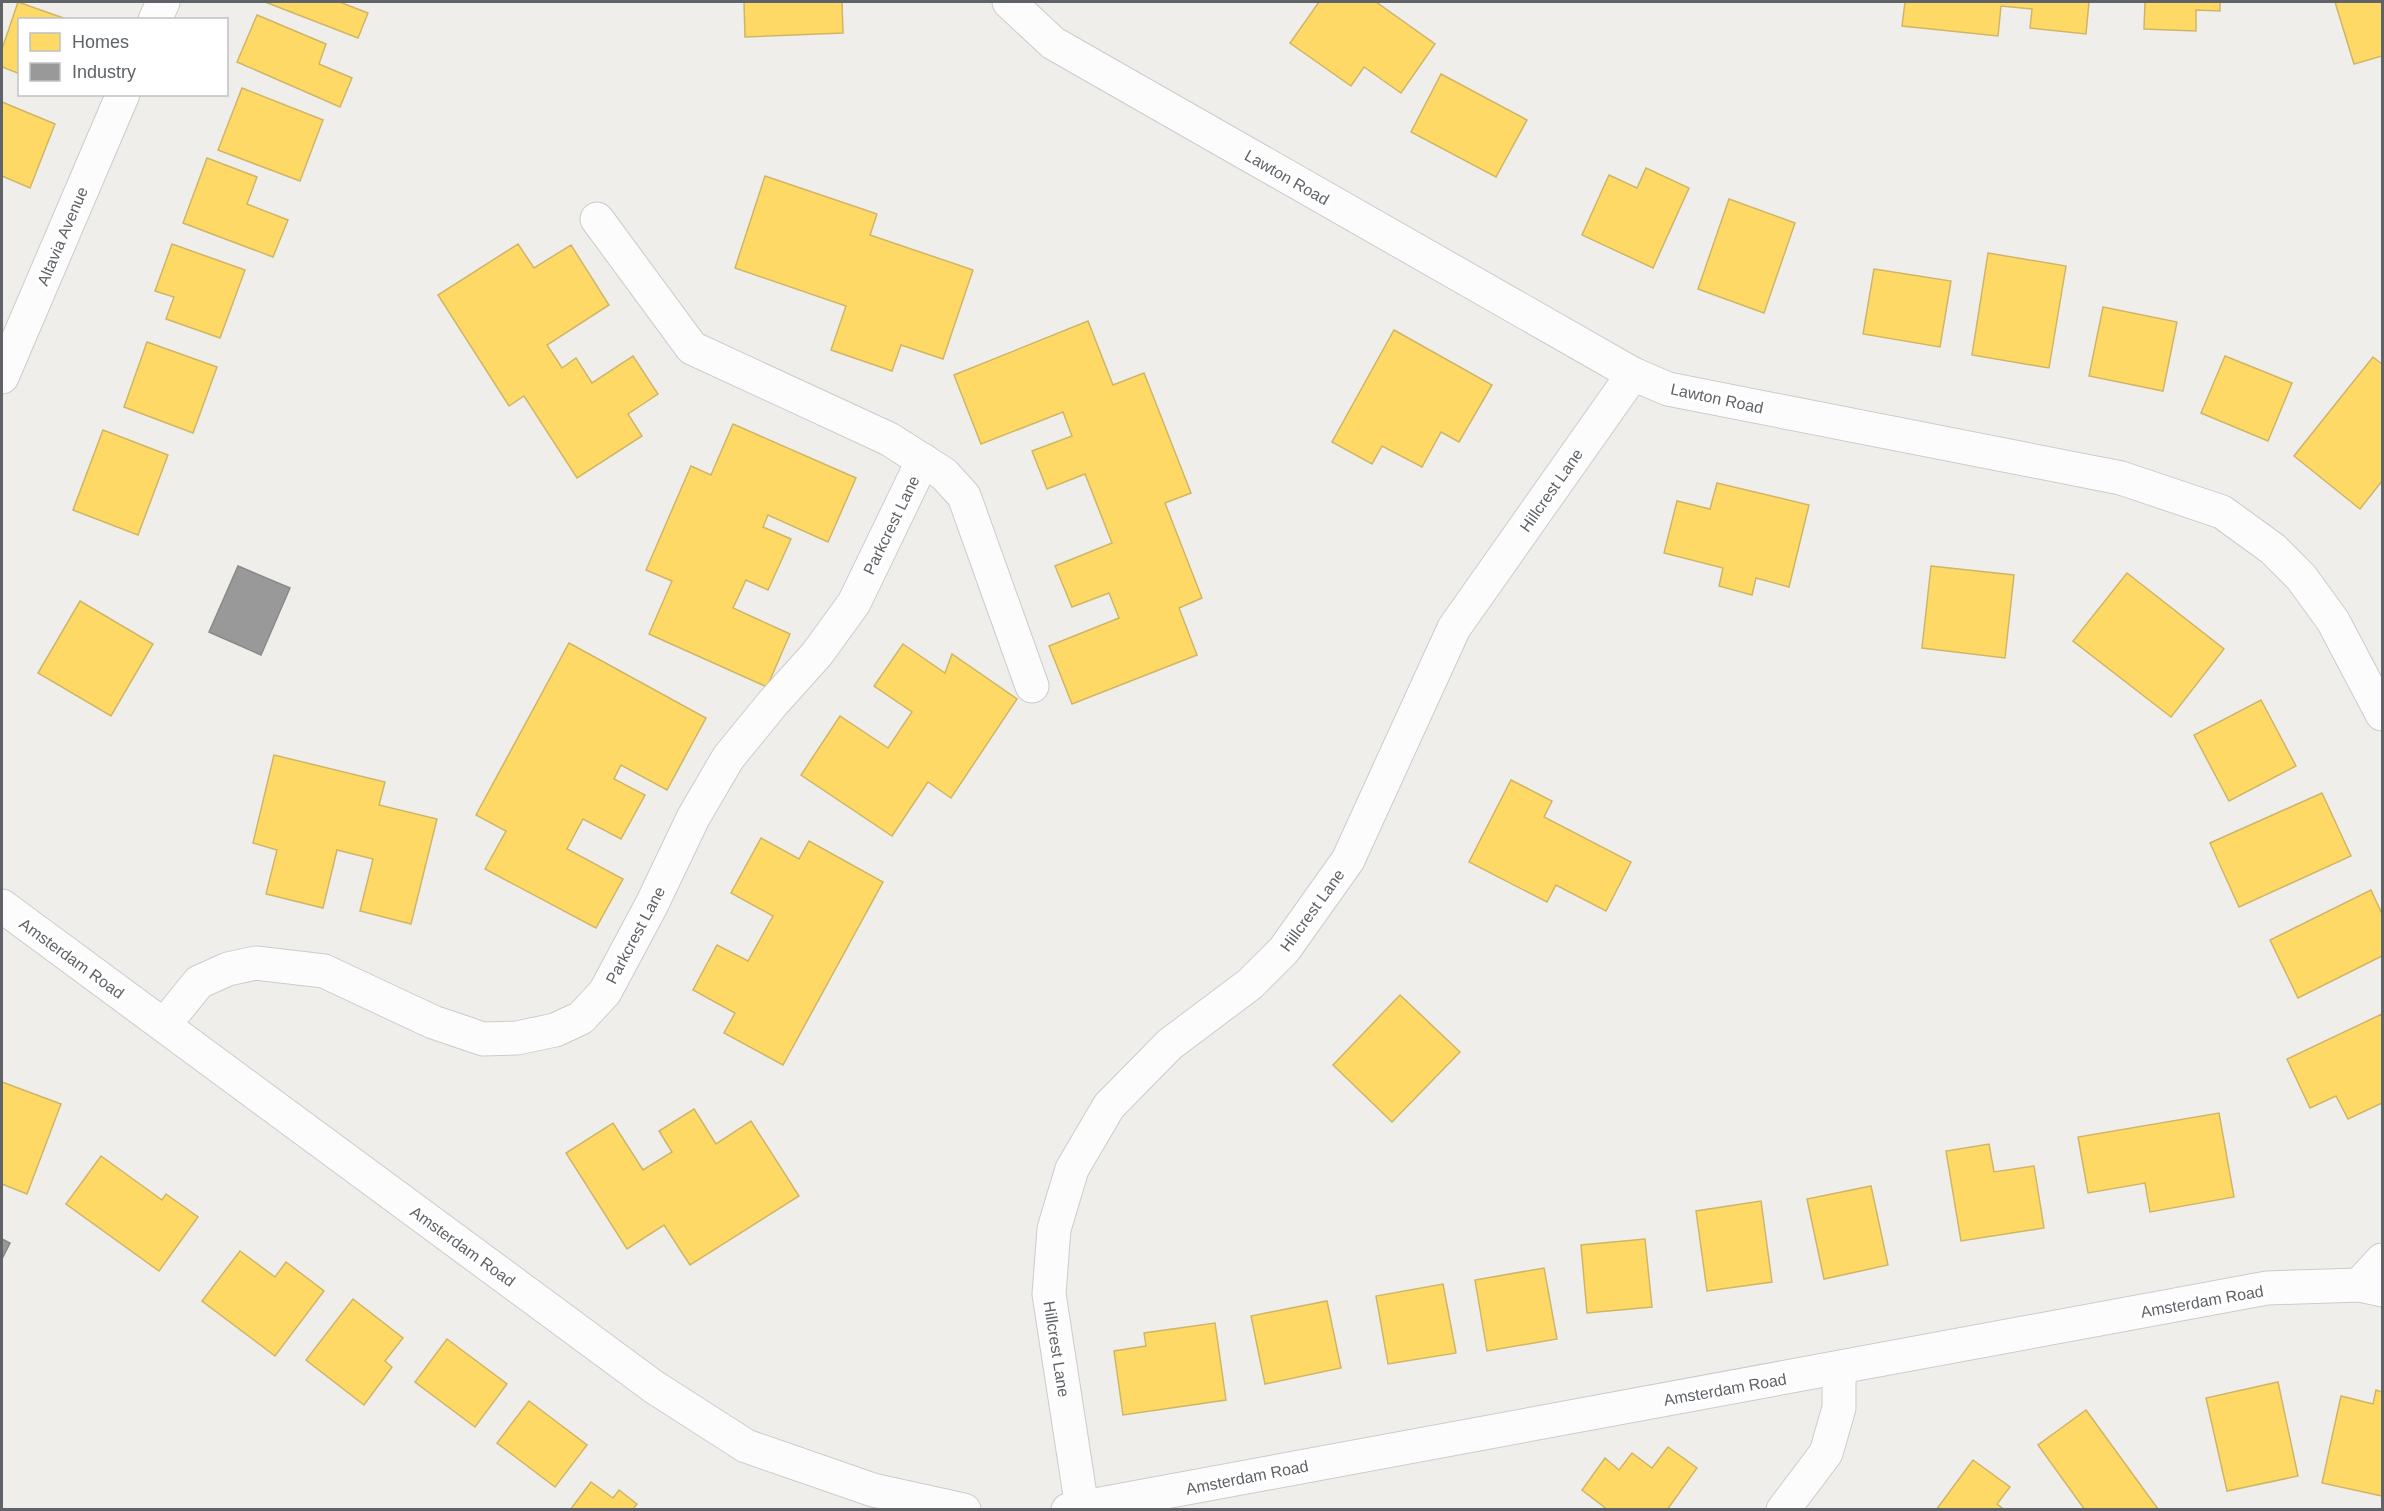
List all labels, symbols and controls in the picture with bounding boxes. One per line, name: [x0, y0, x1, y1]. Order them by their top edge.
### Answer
legend: [18, 18, 228, 96]
text: Homes: [72, 32, 129, 52]
text: Industry: [72, 62, 136, 82]
street label: Lawton Road: [1242, 146, 1332, 208]
street label: Altavia Avenue: [34, 184, 91, 288]
street label: Lawton Road: [1669, 380, 1765, 417]
street label: Hillcrest Lane: [1517, 446, 1586, 535]
street label: Parkcrest Lane: [860, 473, 923, 577]
street label: Hillcrest Lane: [1277, 866, 1348, 955]
street label: Parkcrest Lane: [603, 884, 668, 987]
street label: Amsterdam Road: [16, 915, 127, 1002]
street label: Amsterdam Road: [407, 1203, 518, 1290]
street label: Amsterdam Road: [2139, 1282, 2265, 1321]
street label: Hillcrest Lane: [1041, 1300, 1072, 1398]
street label: Amsterdam Road: [1662, 1370, 1788, 1409]
street label: Amsterdam Road: [1184, 1457, 1310, 1498]

